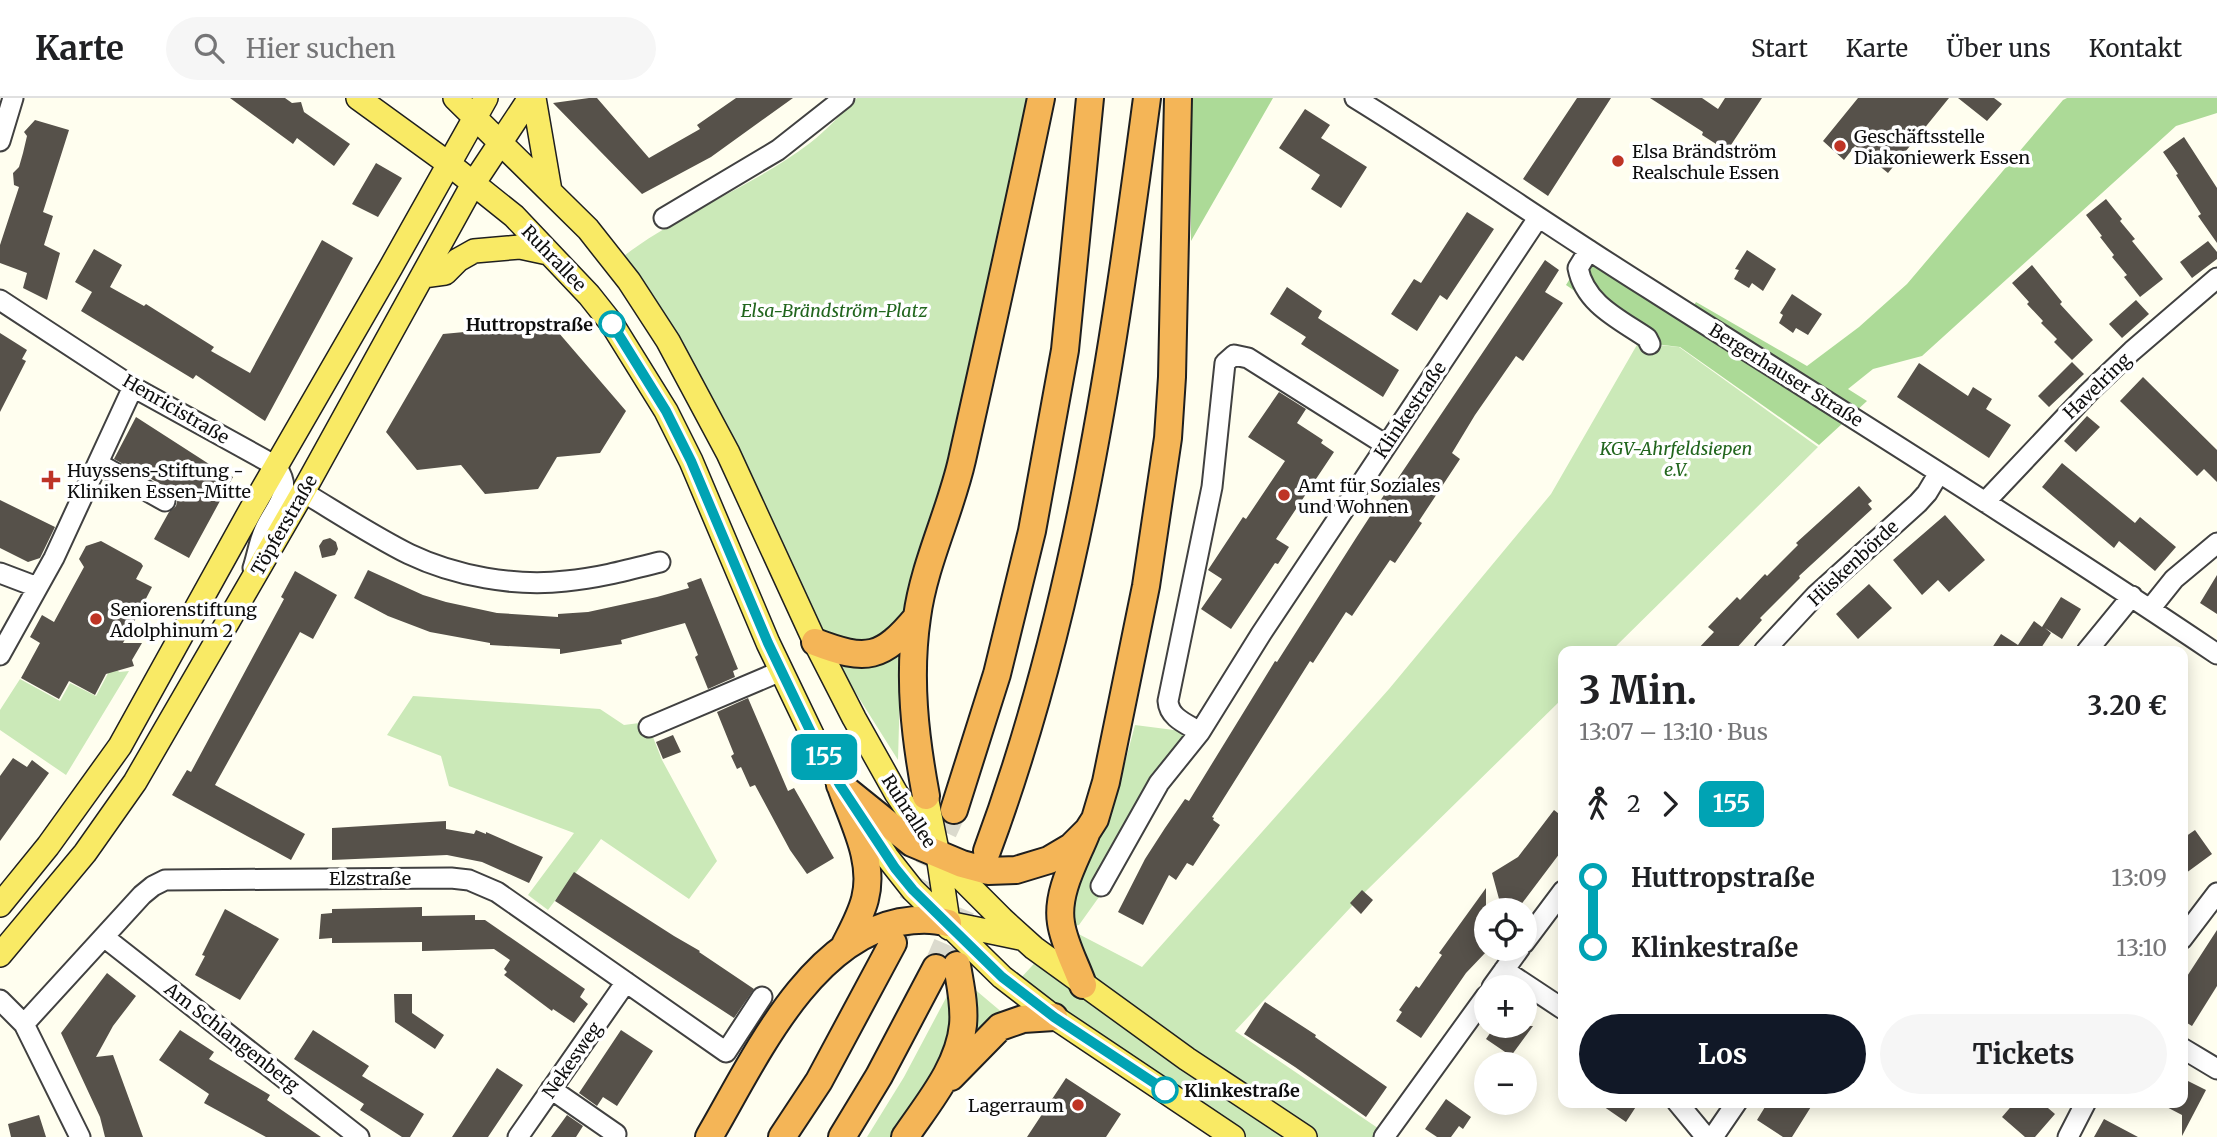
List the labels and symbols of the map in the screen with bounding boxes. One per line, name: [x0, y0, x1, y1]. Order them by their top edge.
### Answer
place label: Geschäftsstelle Diakoniewerk Essen: [1854, 125, 2030, 169]
marker: Geschäftsstelle Diakoniewerk Essen: [1832, 138, 1848, 154]
place label: Elsa Brändström Realschule Essen: [1632, 140, 1780, 184]
marker: Elsa Brändström Realschule Essen: [1610, 153, 1626, 169]
street label: Ruhrallee: [517, 220, 591, 296]
park label: Elsa-Brändström-Platz: [741, 299, 928, 322]
marker: Huttropstraße: [599, 311, 625, 337]
place label: Huttropstraße: [466, 313, 593, 336]
street label: Bergerhauser Straße: [1705, 318, 1867, 432]
street label: Havelring: [2058, 348, 2136, 424]
street label: Klinkestraße: [1369, 357, 1451, 463]
street label: Henricistraße: [119, 369, 233, 449]
park label: KGV-Ahrfeldsiepen e.V.: [1599, 437, 1752, 481]
place label: Huyssens-Stiftung - Kliniken Essen-Mitte: [67, 459, 251, 503]
marker: Huyssens-Stiftung - Kliniken Essen-Mitte: [41, 470, 61, 490]
street label: Töpferstraße: [246, 471, 322, 579]
place label: Amt für Soziales und Wohnen: [1297, 474, 1441, 518]
marker: Amt für Soziales und Wohnen: [1276, 487, 1292, 503]
street label: Hüskenbörde: [1803, 515, 1903, 611]
place label: Seniorenstiftung Adolphinum 2: [109, 598, 257, 642]
marker: Seniorenstiftung Adolphinum 2: [88, 611, 104, 627]
line badge: 155: [784, 734, 864, 780]
street label: Ruhrallee: [877, 770, 941, 852]
street label: Elzstraße: [329, 867, 411, 890]
street label: Am Schlangenberg: [159, 977, 304, 1097]
street label: Nekesweg: [537, 1017, 607, 1103]
marker: Klinkestraße: [1152, 1077, 1178, 1103]
place label: Klinkestraße: [1184, 1079, 1300, 1102]
place label: Lagerraum: [968, 1094, 1064, 1117]
marker: Lagerraum: [1070, 1097, 1086, 1113]

